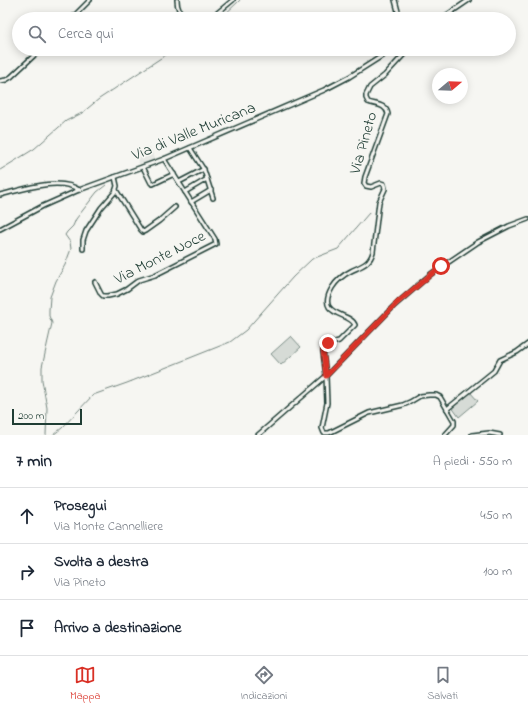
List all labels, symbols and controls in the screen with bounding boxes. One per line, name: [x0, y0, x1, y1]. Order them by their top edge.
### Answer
search box: [12, 12, 516, 56]
icon: search: [26, 23, 48, 45]
text: Cerca qui: [58, 23, 114, 45]
north arrow: [432, 68, 468, 104]
street label: Via di Valle Muricana: [128, 96, 259, 168]
street label: Via Pineto: [343, 109, 384, 178]
street label: Via Monte Noce: [109, 224, 211, 292]
route start: [432, 257, 450, 275]
route end: [319, 334, 337, 352]
scale bar: [12, 407, 82, 426]
text: 200 m: [18, 408, 44, 424]
text: 7 min: [16, 449, 52, 474]
text: A piedi · 550 m: [433, 452, 512, 471]
text: Prosegui: [54, 495, 107, 517]
icon: ahead: [16, 505, 38, 527]
text: 450 m: [480, 506, 512, 525]
text: Via Monte Cannelliere: [54, 517, 163, 536]
text: Svolta a destra: [54, 551, 149, 573]
icon: right: [16, 561, 38, 583]
text: 100 m: [483, 562, 512, 581]
text: Via Pineto: [54, 573, 106, 592]
icon: arrive: [16, 617, 38, 639]
text: Arrivo a destinazione: [54, 617, 181, 639]
tab: Mappa: [70, 664, 101, 704]
tab: Indicazioni: [241, 664, 287, 704]
tab: Salvati: [427, 664, 458, 704]

